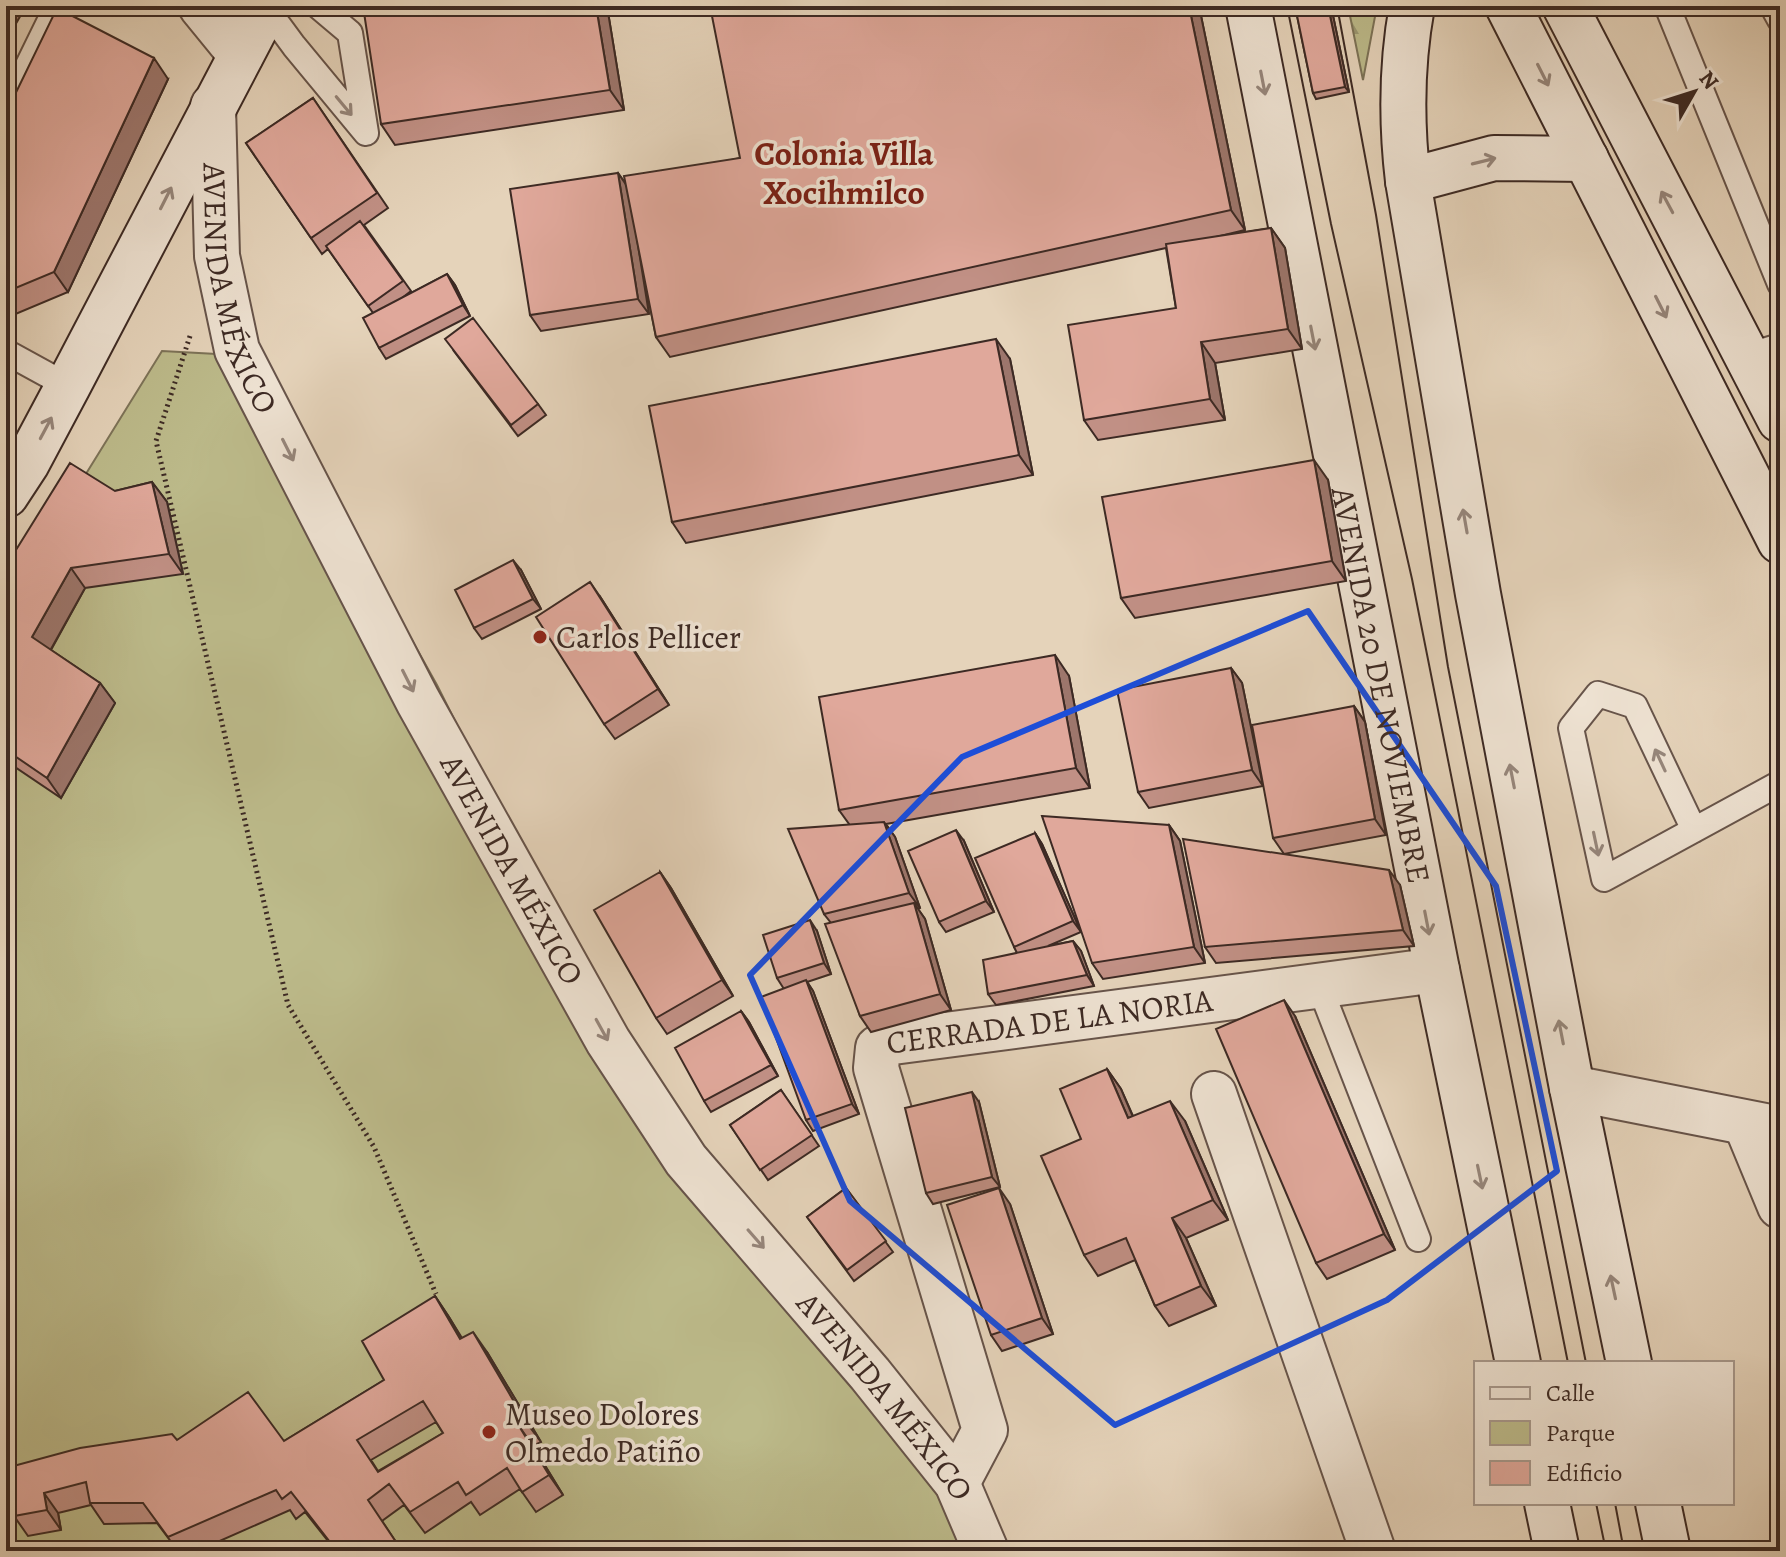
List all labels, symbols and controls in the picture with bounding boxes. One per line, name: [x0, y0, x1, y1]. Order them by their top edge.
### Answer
north arrow: [1654, 52, 1734, 132]
one-way arrow: [1536, 63, 1551, 87]
text: N: [1692, 64, 1725, 96]
one-way arrow: [1256, 69, 1271, 95]
one-way arrow: [335, 96, 353, 116]
district label: Colonia Villa Xocihmilco: [754, 130, 934, 216]
one-way arrow: [1470, 153, 1496, 168]
street label: AVENIDA MÉXICO: [193, 161, 288, 421]
one-way arrow: [158, 186, 174, 210]
one-way arrow: [1658, 191, 1674, 214]
one-way arrow: [1654, 295, 1669, 319]
one-way arrow: [1306, 324, 1321, 350]
one-way arrow: [38, 417, 54, 441]
one-way arrow: [281, 437, 297, 461]
street label: AVENIDA 20 DE NOVIEMBRE: [1321, 482, 1441, 887]
one-way arrow: [1457, 509, 1472, 534]
place label: Carlos Pellicer: [556, 615, 741, 659]
marker: Carlos Pellicer: [531, 628, 549, 646]
one-way arrow: [400, 668, 416, 692]
street label: AVENIDA MÉXICO: [429, 745, 594, 993]
one-way arrow: [1652, 748, 1667, 772]
one-way arrow: [1504, 764, 1519, 790]
one-way arrow: [1589, 831, 1604, 856]
one-way arrow: [1421, 909, 1436, 935]
street label: CERRADA DE LA NORIA: [884, 978, 1216, 1065]
one-way arrow: [594, 1018, 610, 1041]
one-way arrow: [1553, 1020, 1568, 1045]
one-way arrow: [1473, 1164, 1488, 1190]
one-way arrow: [747, 1228, 765, 1248]
one-way arrow: [1605, 1274, 1620, 1300]
street label: AVENIDA MÉXICO: [786, 1281, 984, 1507]
legend: [1474, 1361, 1734, 1505]
text: Calle: [1546, 1377, 1595, 1409]
place label: Museo Dolores Olmedo Patiño: [505, 1392, 701, 1473]
text: Parque: [1546, 1417, 1615, 1449]
marker: Museo Dolores Olmedo Patiño: [480, 1423, 498, 1441]
text: Edificio: [1546, 1457, 1622, 1489]

